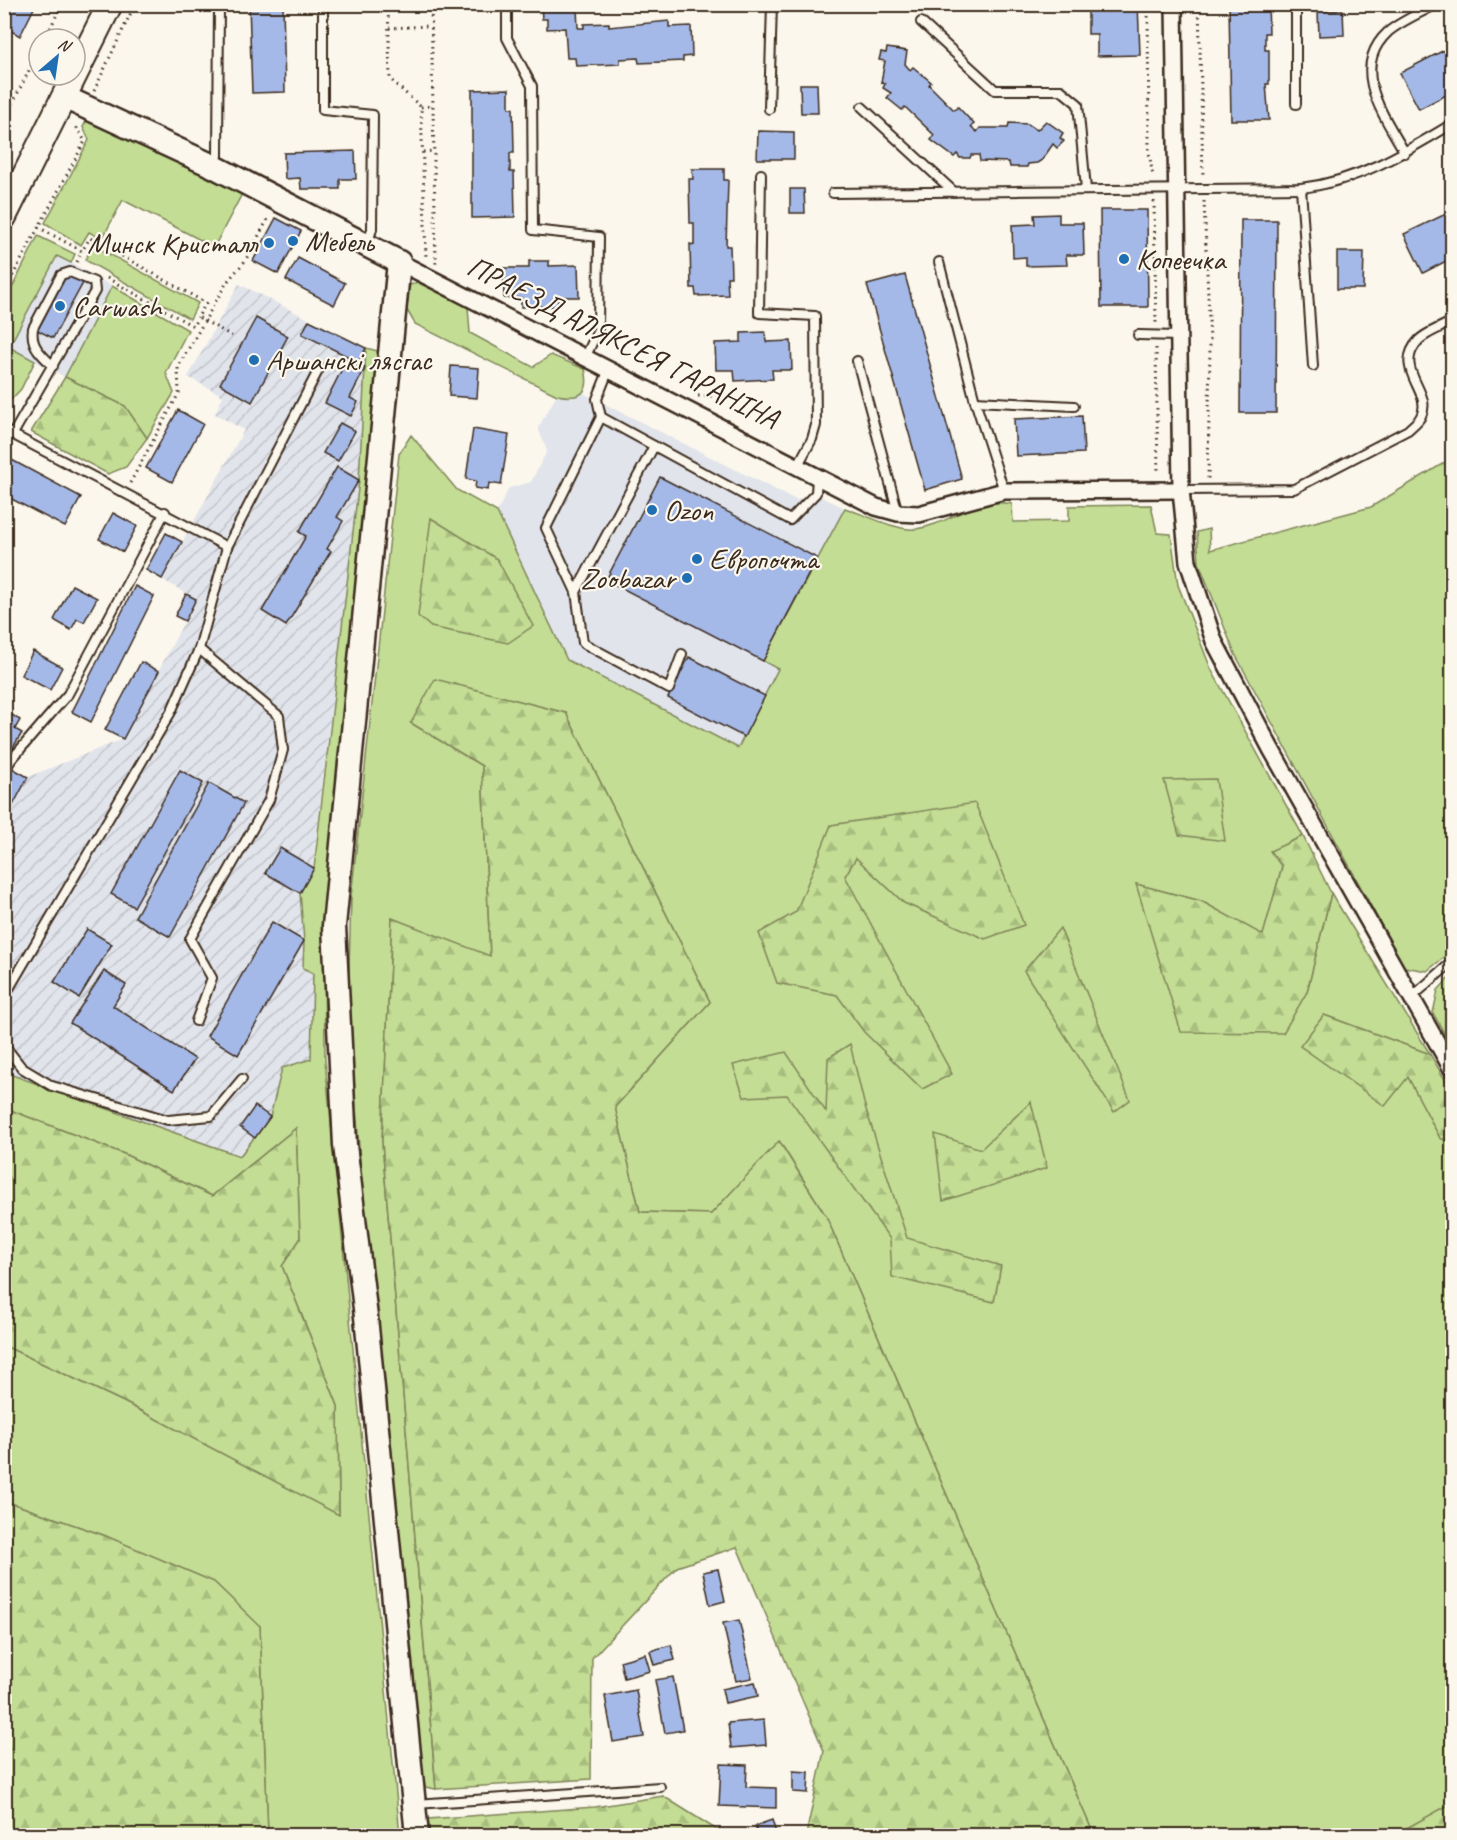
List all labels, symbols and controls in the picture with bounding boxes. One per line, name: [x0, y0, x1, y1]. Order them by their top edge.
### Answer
north arrow: [27, 27, 87, 87]
text: N: [55, 34, 76, 57]
place label: Мебель: [305, 222, 375, 260]
place label: Минск Кристалл: [87, 224, 259, 262]
marker: Мебель: [286, 234, 300, 248]
marker: Минск Кристалл: [262, 236, 276, 250]
place label: Копеечка: [1136, 240, 1227, 278]
street label: ПРАЕЗД АЛЯКСЕЯ ГАРАНІНА: [461, 247, 787, 438]
marker: Копеечка: [1117, 252, 1131, 266]
place label: Carwash: [72, 287, 164, 325]
marker: Carwash: [53, 299, 67, 313]
place label: Аршанскі лясгас: [266, 341, 433, 379]
marker: Аршанскі лясгас: [247, 353, 261, 367]
place label: Ozon: [664, 491, 714, 529]
marker: Ozon: [645, 503, 659, 517]
place label: Европочта: [709, 540, 821, 578]
marker: Европочта: [690, 552, 704, 566]
place label: Zoobazar: [580, 559, 677, 597]
marker: Zoobazar: [680, 571, 694, 585]

